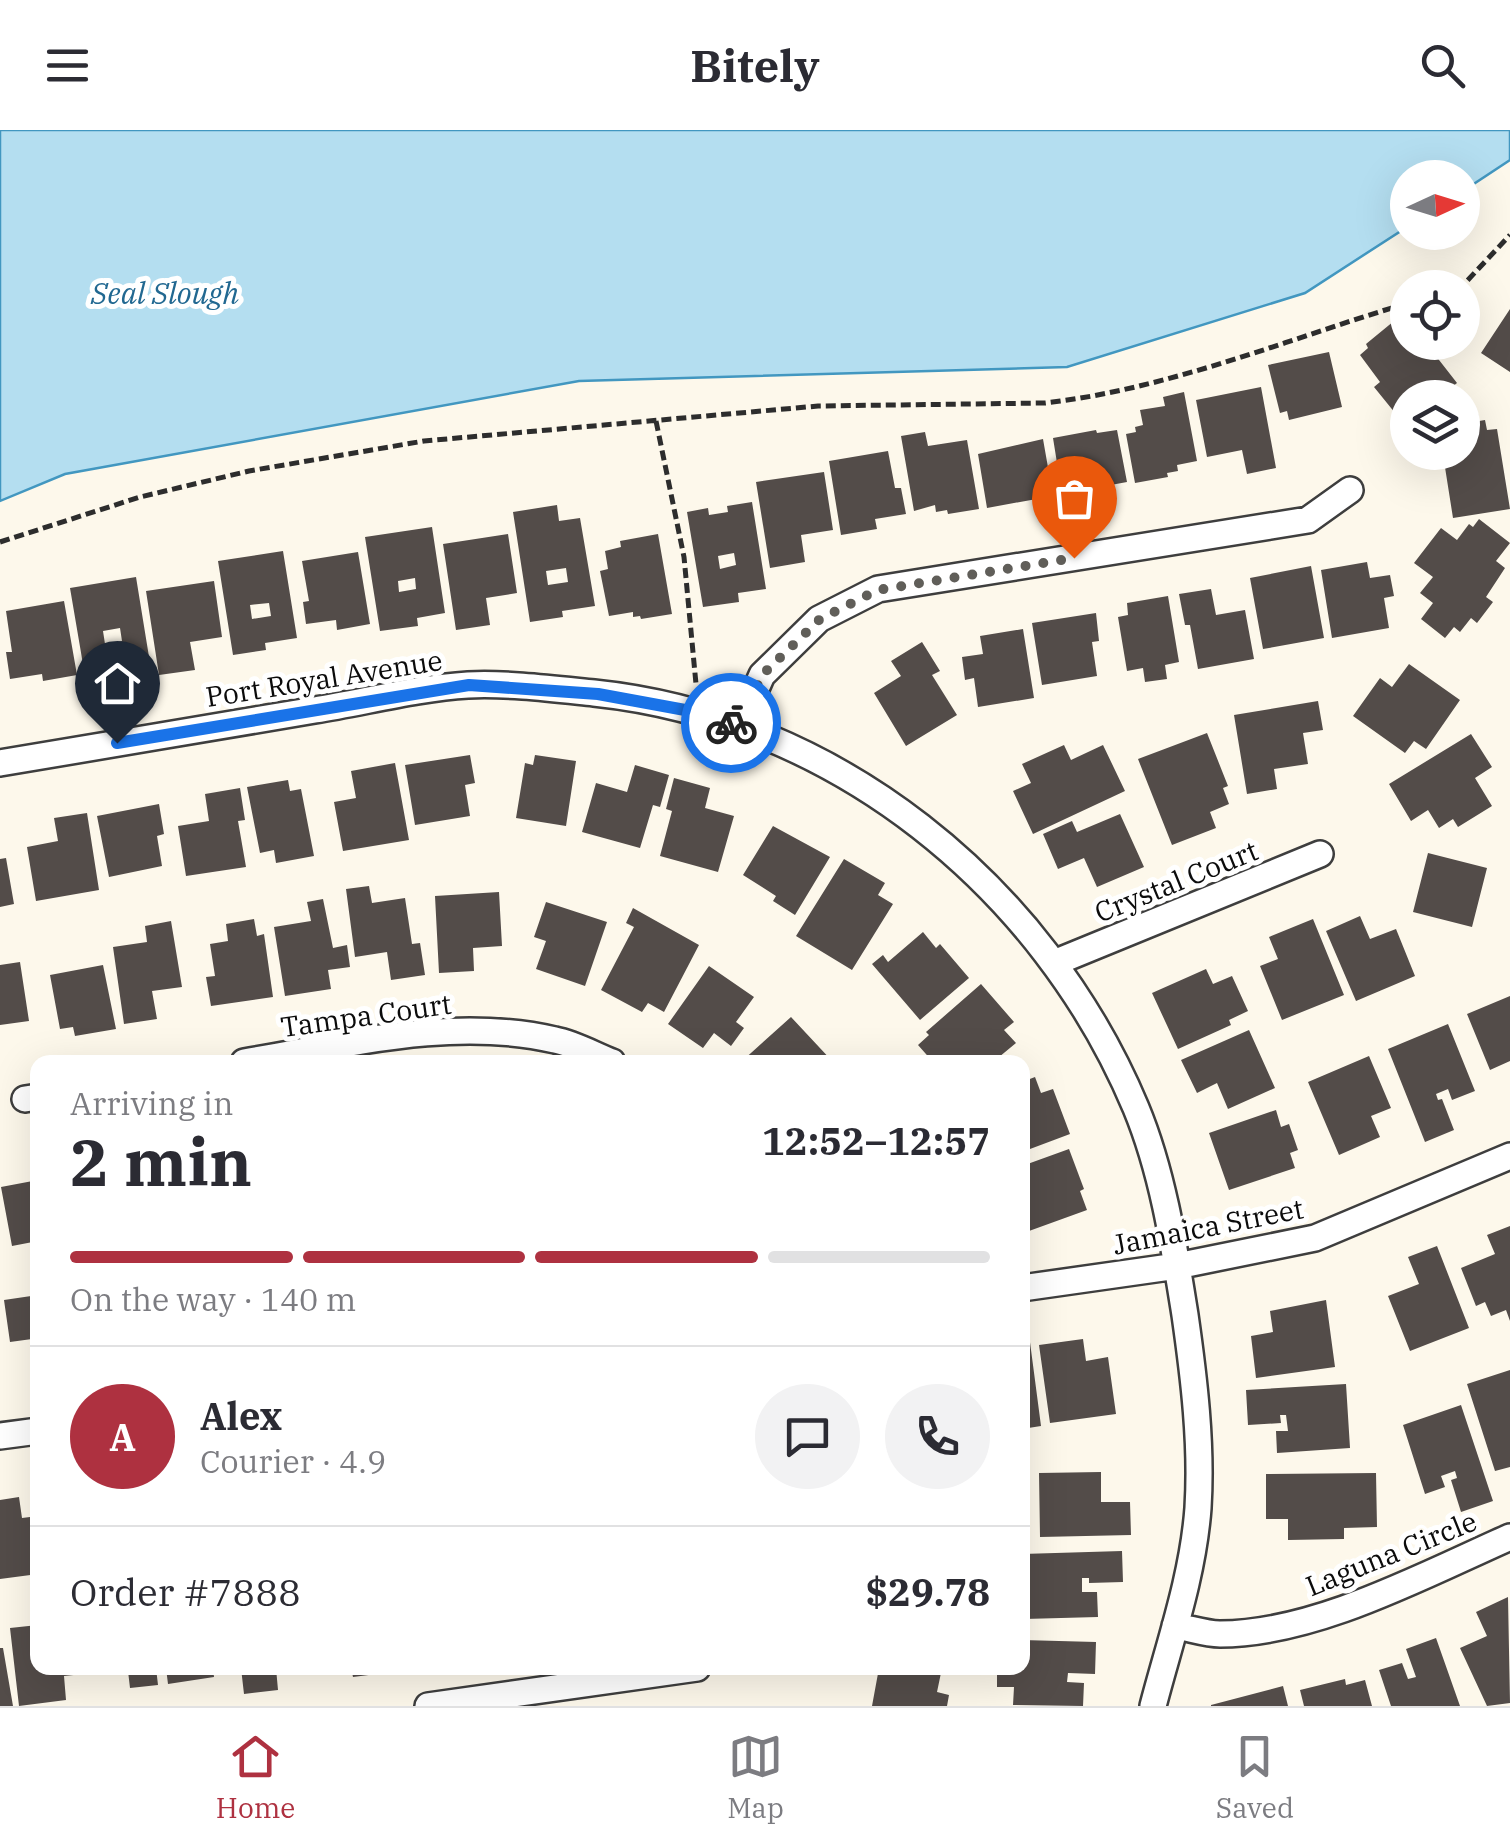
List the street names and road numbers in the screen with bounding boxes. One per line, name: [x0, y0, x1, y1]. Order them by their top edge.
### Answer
street label: Port Royal Avenue: [203, 641, 445, 715]
street label: Crystal Court: [1089, 831, 1263, 931]
street label: Tampa Court: [278, 985, 454, 1045]
street label: Jamaica Street: [1109, 1189, 1307, 1263]
street label: Laguna Circle: [1300, 1502, 1482, 1604]

